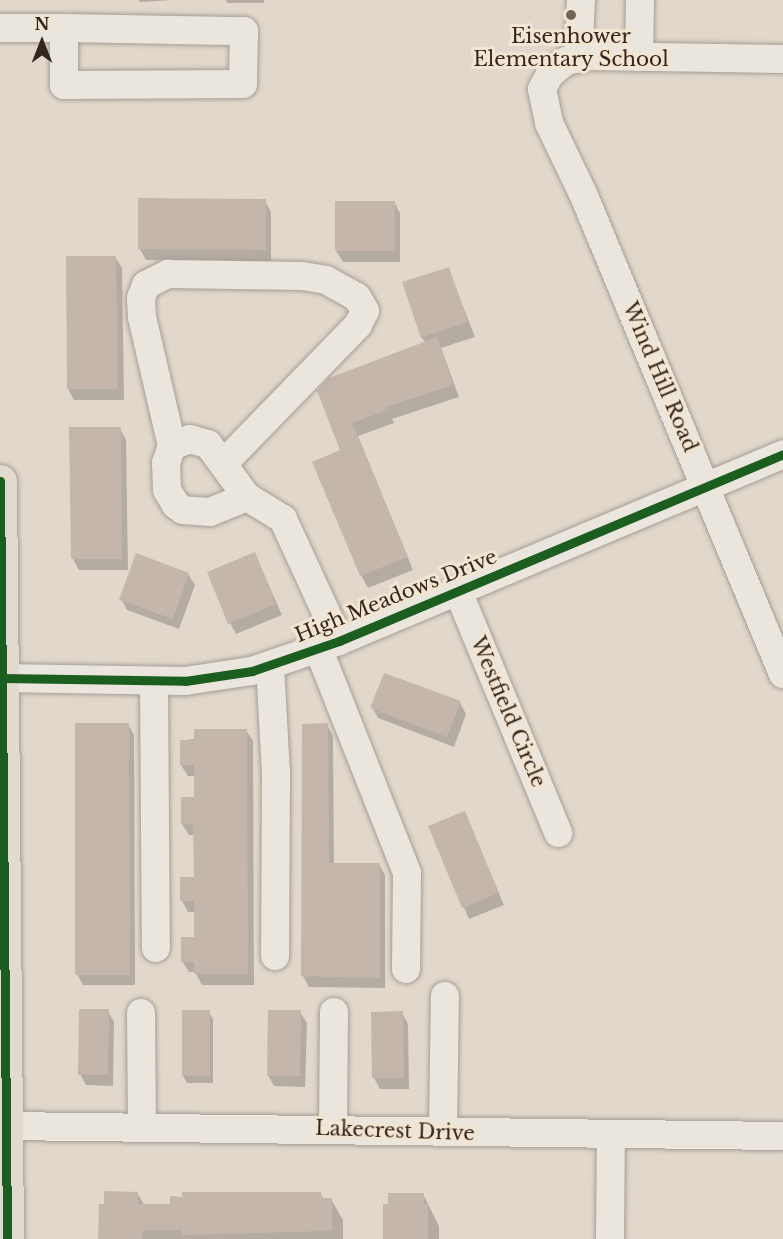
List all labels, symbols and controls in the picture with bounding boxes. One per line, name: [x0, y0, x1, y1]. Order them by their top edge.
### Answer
marker: Eisenhower Elementary School: [564, 8, 578, 22]
north arrow: [12, 12, 72, 72]
text: N: [34, 14, 50, 34]
place label: Eisenhower Elementary School: [473, 24, 669, 71]
street label: Wind Hill Road: [618, 298, 702, 456]
street label: High Meadows Drive: [292, 544, 500, 648]
street label: Westfield Circle: [465, 633, 551, 791]
street label: Lakecrest Drive: [315, 1116, 475, 1146]

